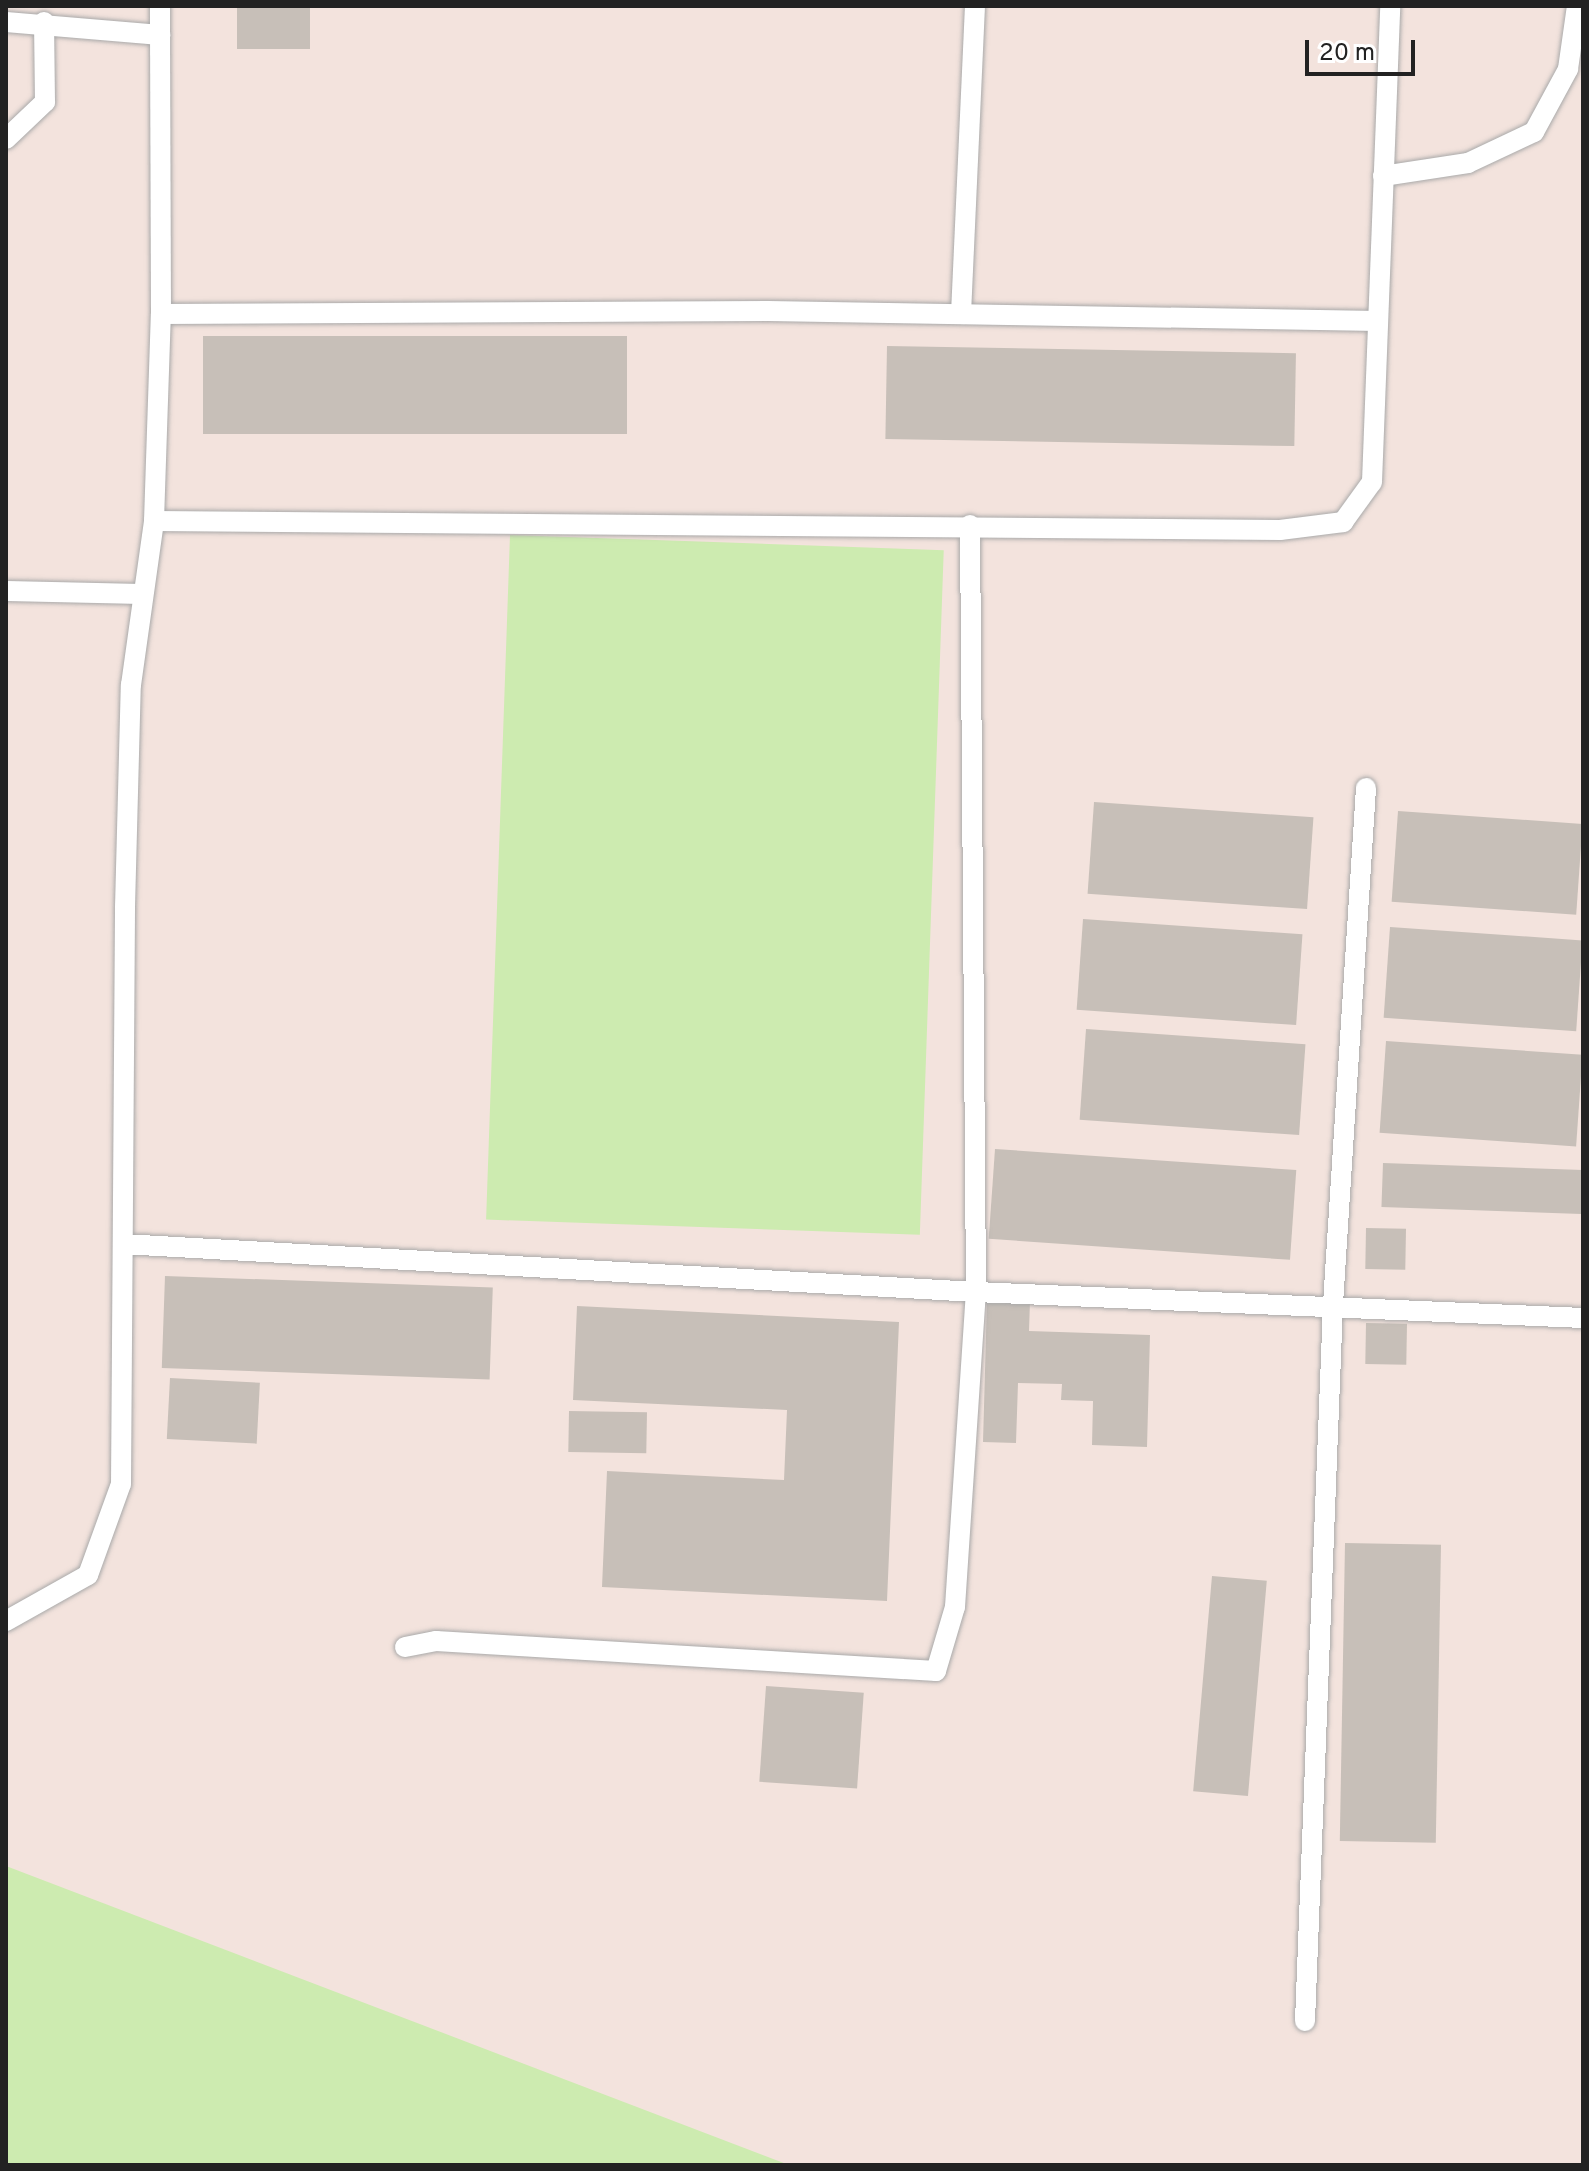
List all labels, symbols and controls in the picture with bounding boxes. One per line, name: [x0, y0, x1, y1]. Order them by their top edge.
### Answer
scale bar: [1309, 24, 1419, 74]
text: 20 m: [1319, 39, 1375, 69]

